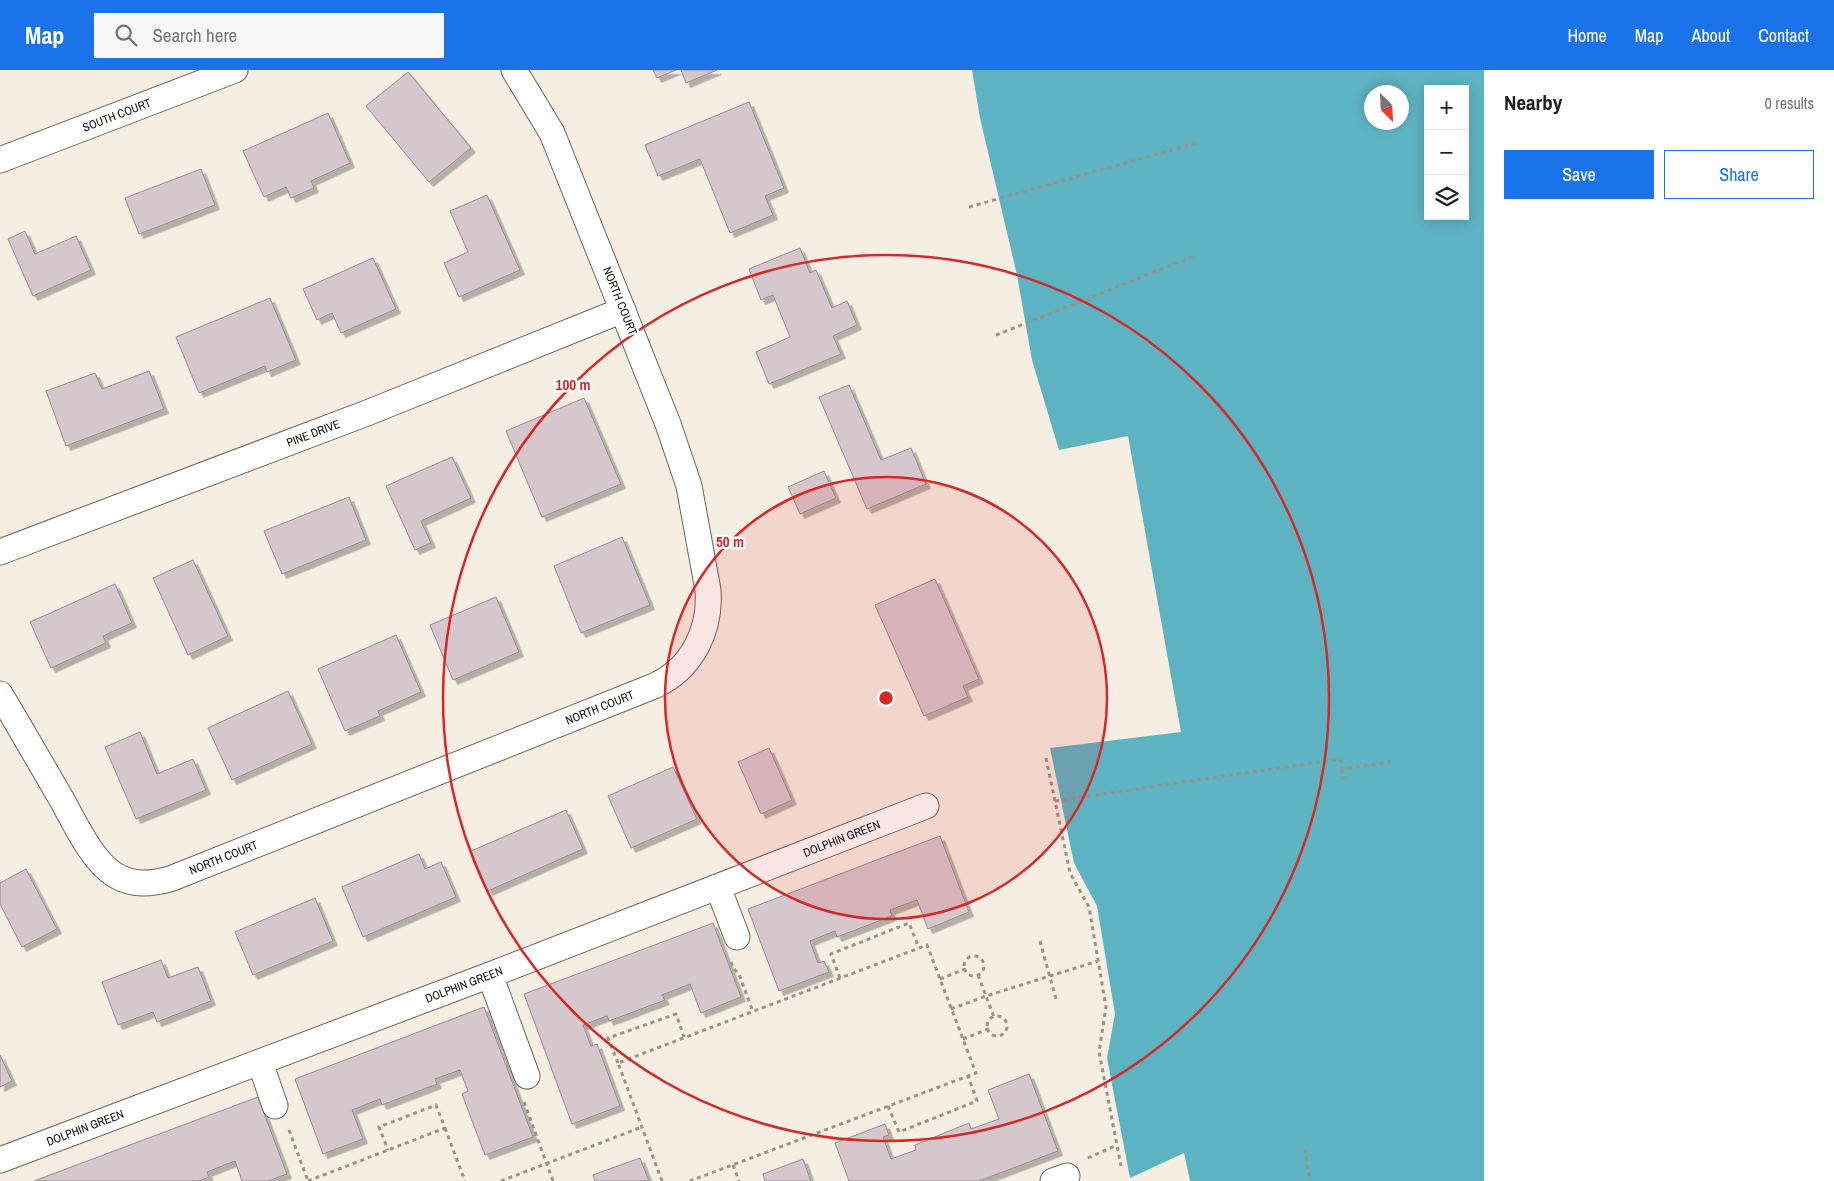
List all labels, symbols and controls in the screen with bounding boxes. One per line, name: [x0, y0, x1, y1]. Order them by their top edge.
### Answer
search box: [94, 13, 444, 58]
text: Map: [25, 19, 64, 51]
icon: search: [112, 21, 140, 49]
text: Search here: [152, 22, 237, 48]
text: Home: [1567, 23, 1607, 48]
text: Map: [1635, 23, 1664, 48]
text: About: [1692, 23, 1730, 48]
text: Contact: [1758, 23, 1809, 48]
north arrow: [1364, 85, 1409, 130]
map controls: [1424, 85, 1469, 220]
button: +: [1424, 85, 1469, 130]
text: Nearby: [1504, 88, 1562, 117]
text: 0 results: [1764, 92, 1814, 114]
street label: SOUTH COURT: [80, 95, 153, 136]
button: −: [1424, 130, 1469, 175]
button: Save: [1504, 150, 1654, 199]
button: Share: [1664, 150, 1814, 199]
button: layers: [1424, 175, 1469, 220]
street label: NORTH COURT: [599, 264, 641, 338]
text: 100 m: [556, 374, 590, 395]
street label: PINE DRIVE: [284, 416, 342, 451]
text: 50 m: [716, 531, 744, 552]
street label: NORTH COURT: [563, 687, 636, 728]
centre of rings: [877, 689, 895, 707]
street label: DOLPHIN GREEN: [801, 816, 883, 861]
street label: NORTH COURT: [187, 837, 260, 878]
street label: DOLPHIN GREEN: [423, 963, 505, 1007]
street label: DOLPHIN GREEN: [44, 1106, 126, 1150]

